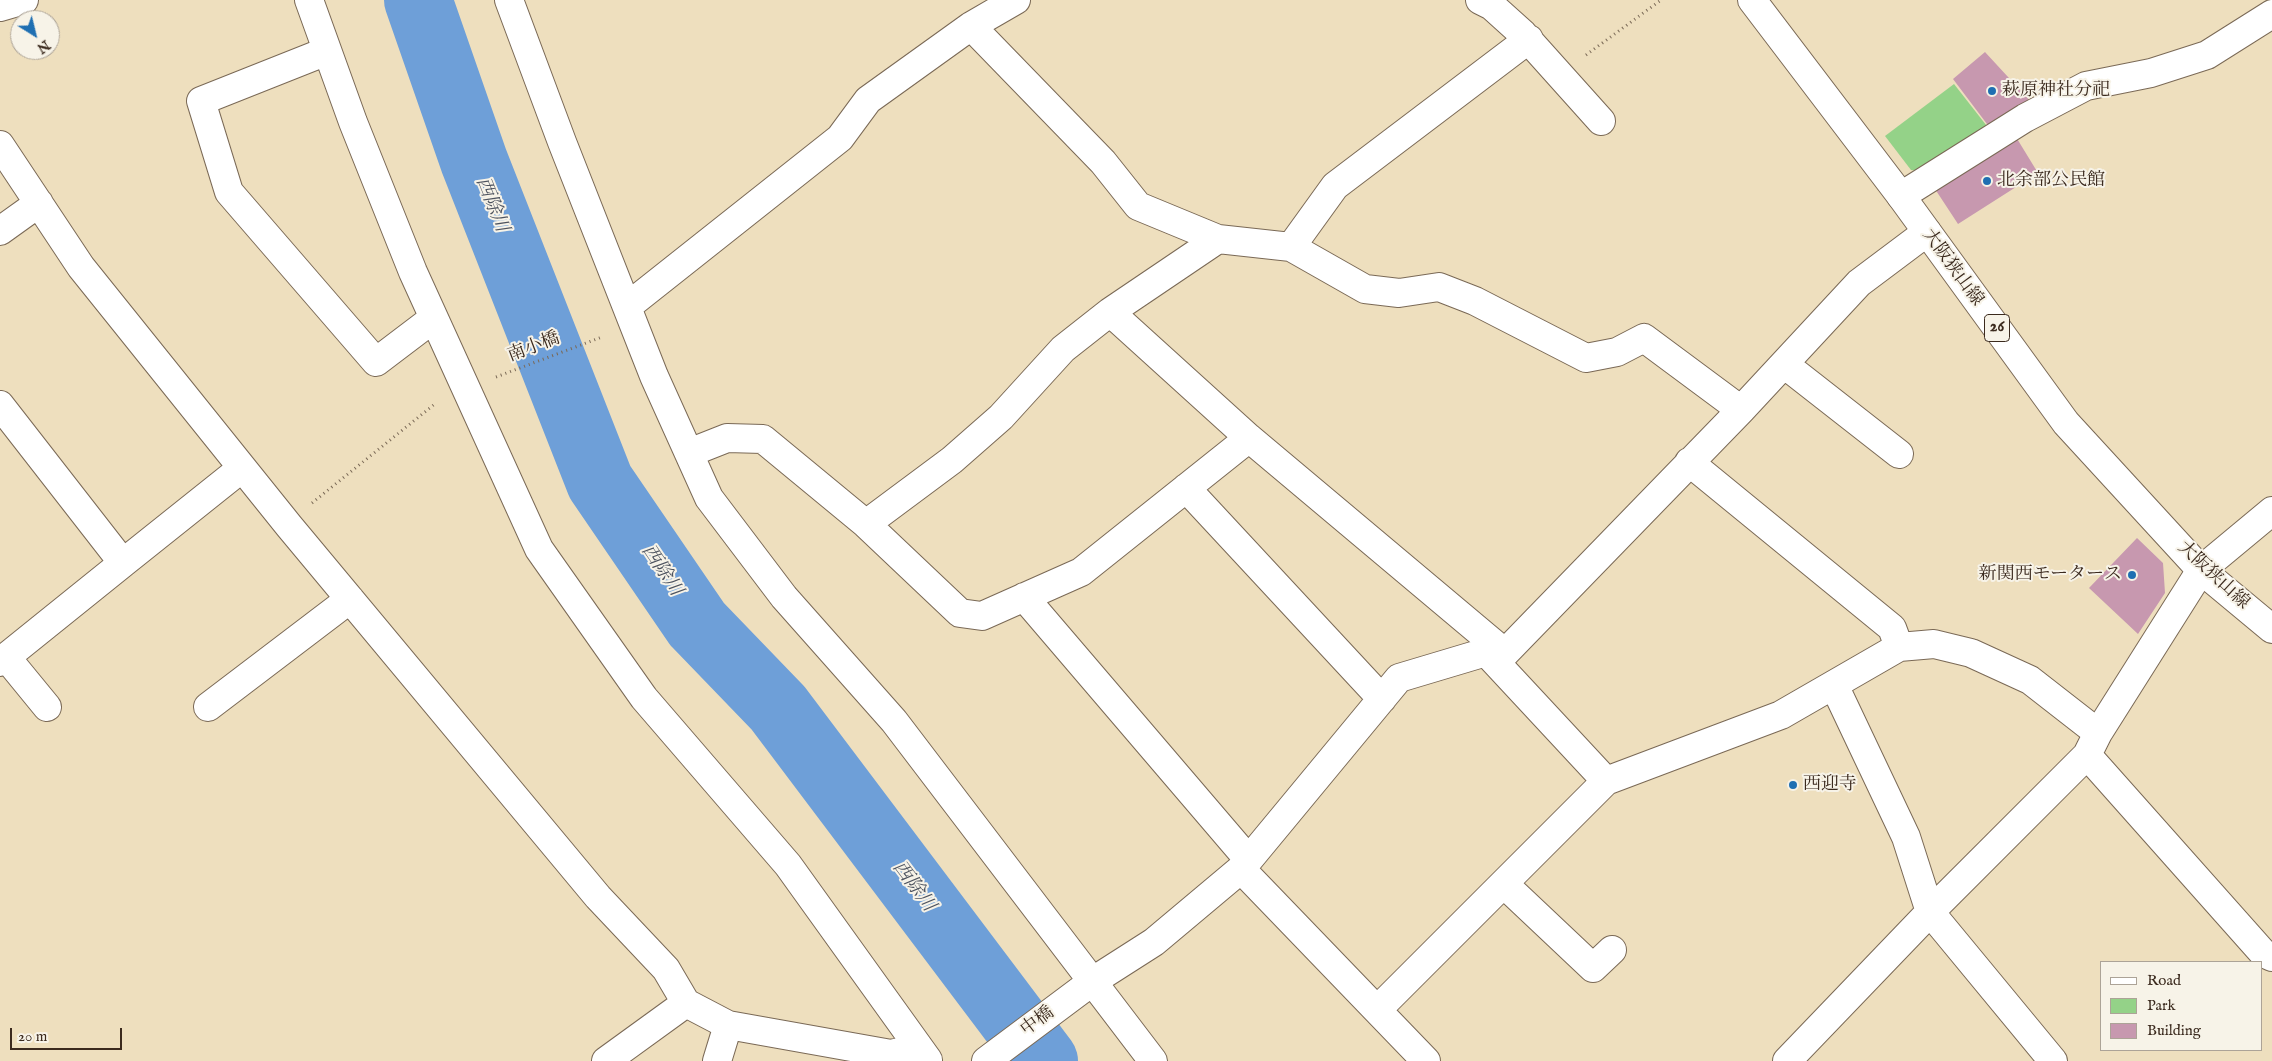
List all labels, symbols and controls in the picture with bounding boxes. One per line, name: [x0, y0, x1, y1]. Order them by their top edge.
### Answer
north arrow: [10, 10, 60, 60]
text: N: [33, 35, 53, 57]
place label: 萩原神社分祀: [2002, 80, 2110, 102]
marker: 萩原神社分祀: [1986, 85, 1998, 97]
place label: 北余部公民館: [1997, 170, 2105, 192]
water label: 西除川: [470, 174, 512, 236]
marker: 北余部公民館: [1981, 175, 1993, 187]
street label: 大阪狭山線: [1917, 225, 1987, 311]
road number: 26: [1984, 314, 2010, 342]
street label: 南小橋: [505, 328, 563, 368]
street label: 大阪狭山線: [2173, 537, 2253, 615]
water label: 西除川: [636, 541, 686, 601]
place label: 新関西モータース: [1979, 564, 2122, 586]
marker: 新関西モータース: [2126, 569, 2138, 581]
place label: 西迎寺: [1803, 774, 1857, 796]
marker: 西迎寺: [1787, 779, 1799, 791]
water label: 西除川: [887, 857, 939, 917]
legend: [2100, 961, 2262, 1051]
text: Road: [2147, 971, 2181, 990]
text: Park: [2147, 996, 2176, 1015]
street label: 中橋: [1017, 1003, 1059, 1041]
scale bar: [12, 1018, 125, 1050]
text: Building: [2147, 1021, 2201, 1040]
text: 20 m: [18, 1027, 47, 1046]

